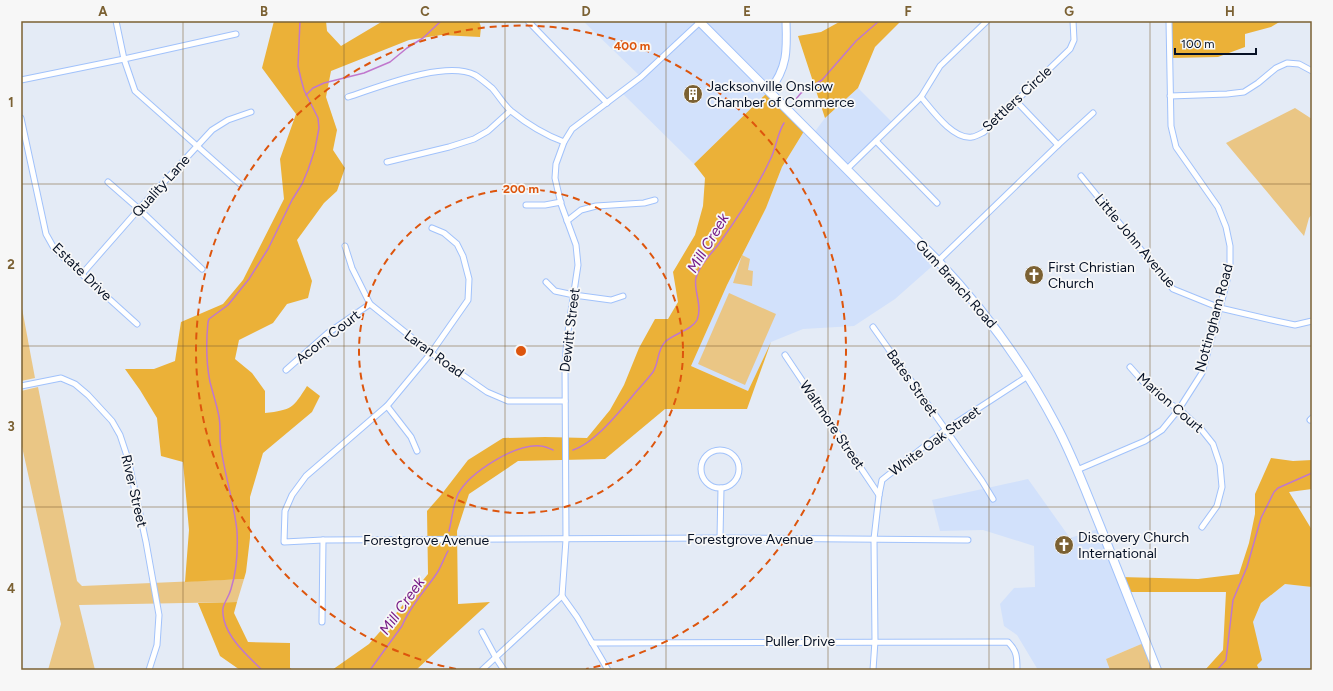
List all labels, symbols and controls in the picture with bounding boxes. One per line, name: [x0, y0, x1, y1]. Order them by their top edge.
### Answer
text: A: [98, 4, 108, 19]
text: B: [260, 4, 268, 19]
text: C: [420, 4, 430, 19]
text: D: [581, 4, 591, 19]
text: E: [743, 4, 751, 19]
text: F: [904, 4, 912, 19]
text: G: [1064, 4, 1074, 19]
text: H: [1225, 4, 1235, 19]
scale bar: [1175, 30, 1256, 56]
text: 100 m: [1181, 37, 1215, 51]
text: 400 m: [614, 39, 650, 53]
street label: Settlers Circle: [979, 62, 1055, 135]
place label: Jacksonville Onslow Chamber of Commerce: [707, 78, 855, 111]
building icon: Jacksonville Onslow Chamber of Commerce: [682, 83, 704, 105]
text: 1: [8, 95, 14, 110]
street label: Quality Lane: [129, 151, 194, 221]
text: 200 m: [503, 182, 539, 196]
street label: Little John Avenue: [1091, 191, 1179, 292]
water label: Mill Creek: [683, 209, 733, 276]
street label: Gum Branch Road: [912, 236, 1000, 332]
street label: Estate Drive: [49, 240, 115, 305]
text: 2: [7, 257, 15, 272]
place label: First Christian Church: [1048, 259, 1135, 292]
street label: Nottingham Road: [1191, 262, 1237, 374]
church icon: First Christian Church: [1023, 264, 1045, 286]
street label: Dewitt Street: [556, 287, 584, 373]
street label: Acorn Court: [292, 307, 364, 367]
street label: Laran Road: [401, 327, 467, 381]
centre of rings: [514, 344, 528, 358]
street label: Bates Street: [883, 346, 941, 420]
street label: Marion Court: [1133, 370, 1207, 436]
street label: Waltmore Street: [796, 377, 868, 473]
street label: White Oak Street: [886, 402, 984, 480]
text: 3: [7, 419, 15, 434]
street label: River Street: [117, 453, 151, 529]
place label: Discovery Church International: [1078, 529, 1189, 562]
street label: Forestgrove Avenue: [687, 531, 813, 548]
street label: Forestgrove Avenue: [363, 532, 489, 549]
church icon: Discovery Church International: [1053, 534, 1075, 556]
water label: Mill Creek: [376, 573, 429, 638]
text: 4: [7, 581, 15, 596]
street label: Puller Drive: [765, 633, 835, 650]

